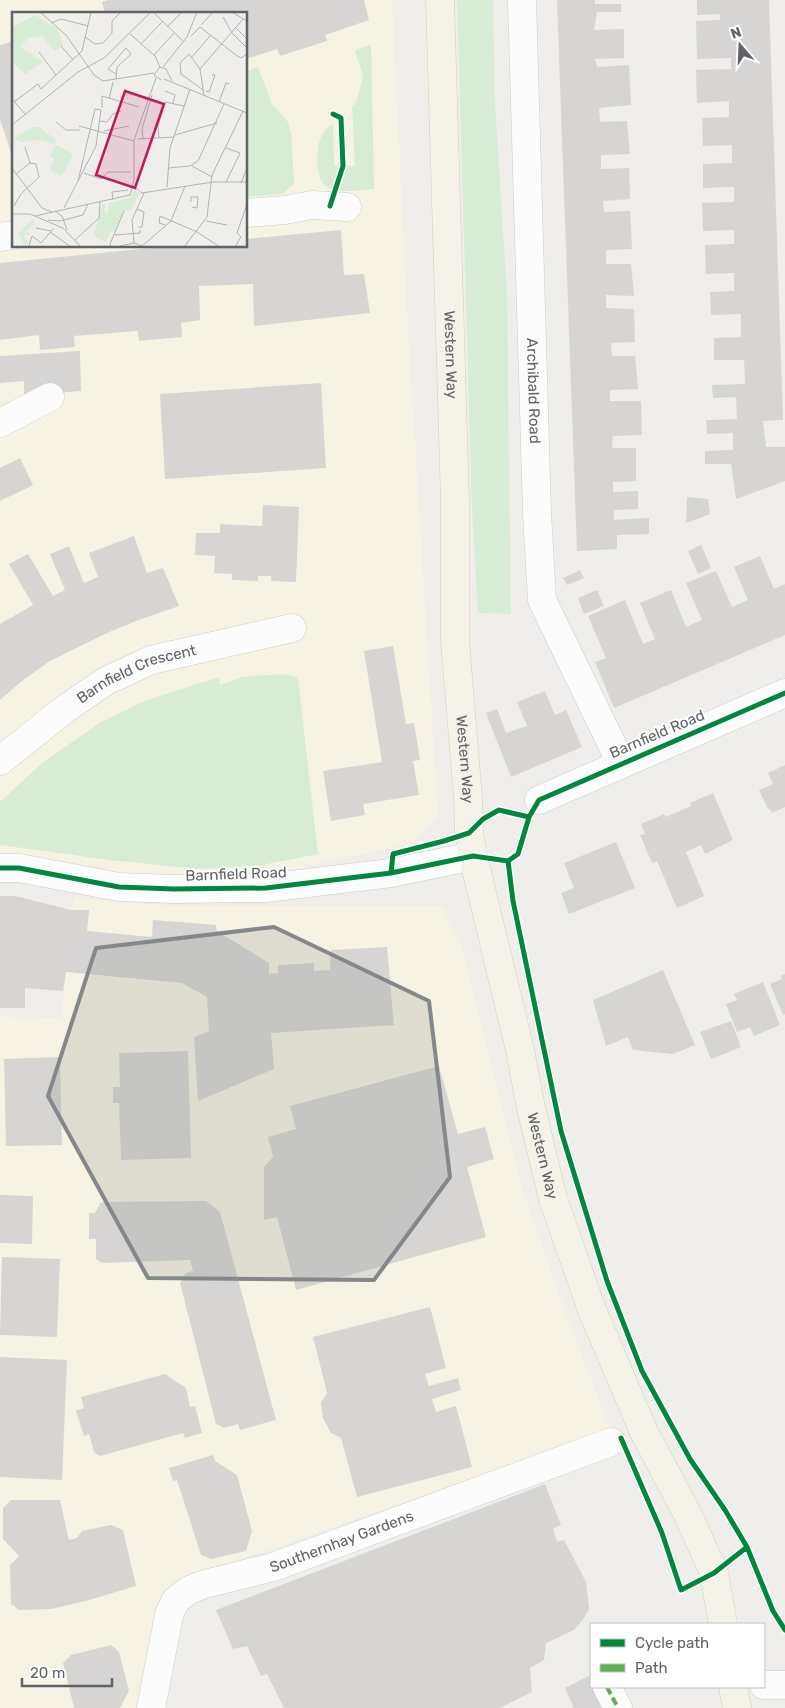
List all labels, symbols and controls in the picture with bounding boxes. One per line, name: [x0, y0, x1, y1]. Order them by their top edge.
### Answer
inset map: [12, 12, 248, 248]
north arrow: [715, 20, 765, 70]
text: N: [728, 24, 743, 43]
street label: Western Way: [440, 310, 461, 399]
street label: Archibald Road: [523, 338, 544, 444]
street label: Barnfield Crescent: [73, 641, 198, 707]
street label: Barnfield Road: [607, 706, 707, 762]
street label: Western Way: [452, 715, 477, 804]
street label: Barnfield Road: [185, 863, 287, 885]
street label: Western Way: [523, 1111, 562, 1201]
street label: Southernhay Gardens: [267, 1507, 416, 1576]
legend: [590, 1623, 765, 1688]
text: Cycle path: [635, 1634, 709, 1652]
scale bar: [22, 1656, 112, 1688]
text: Path: [635, 1659, 668, 1677]
text: 20 m: [30, 1664, 65, 1682]

